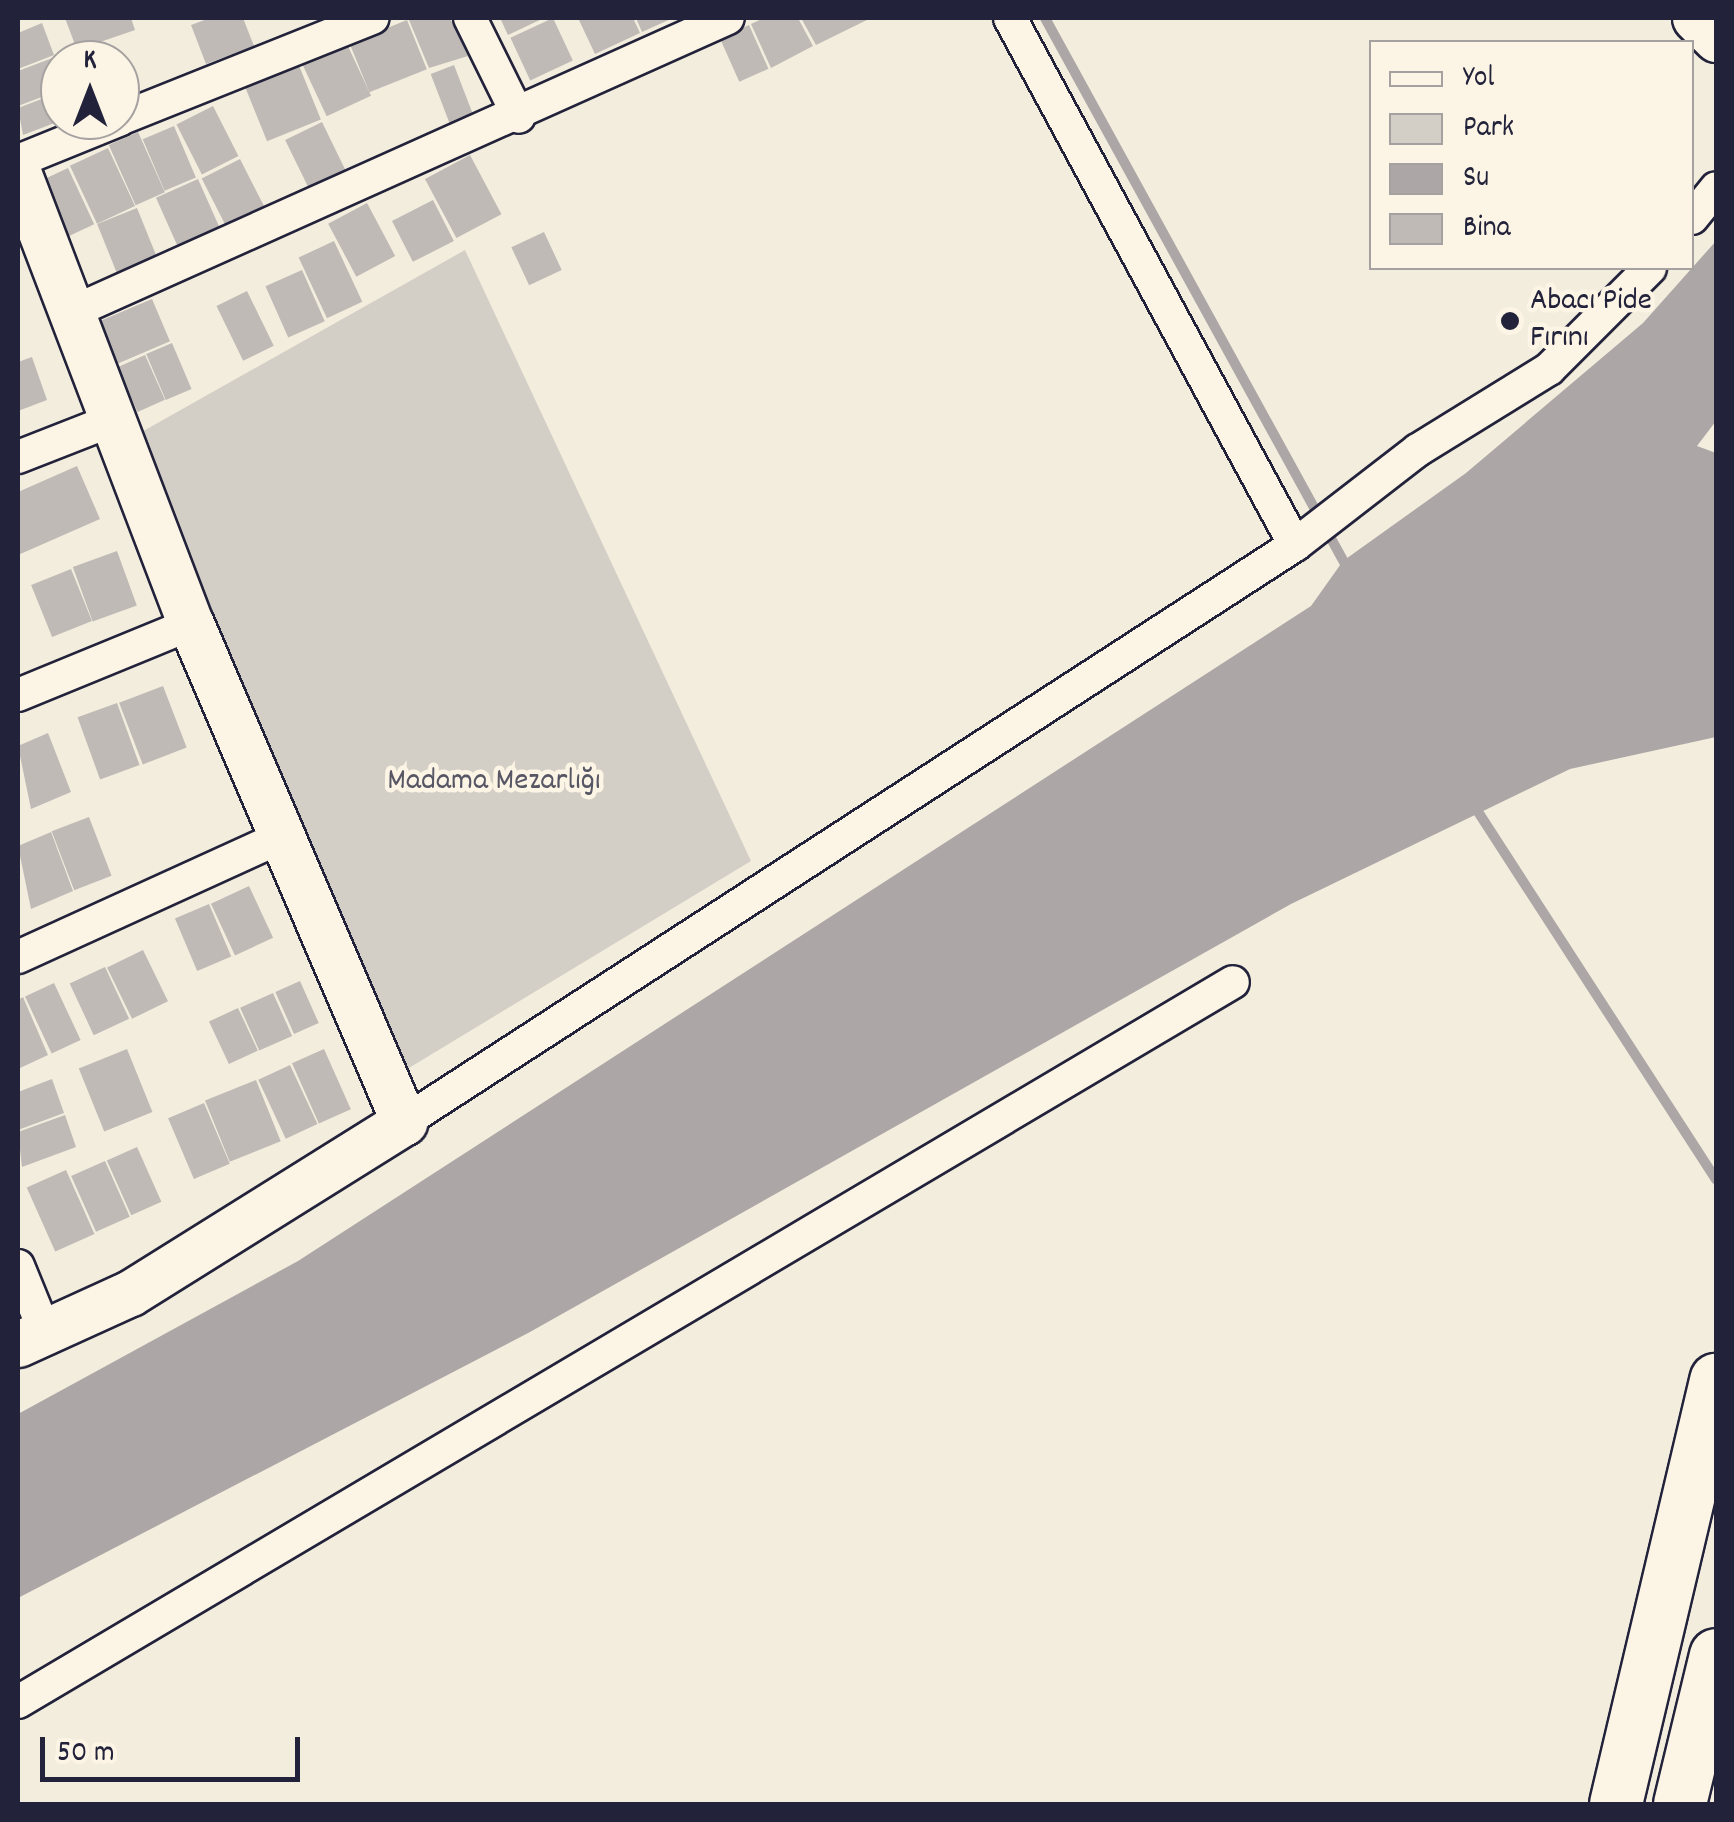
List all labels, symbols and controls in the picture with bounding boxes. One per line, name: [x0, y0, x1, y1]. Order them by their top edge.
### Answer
north arrow: [40, 40, 140, 140]
legend: [1369, 40, 1694, 270]
text: K: [84, 42, 96, 82]
text: Yol: [1463, 58, 1494, 101]
text: Park: [1463, 108, 1514, 151]
text: Su: [1463, 158, 1489, 201]
text: Bina: [1463, 208, 1511, 251]
place label: Abacı Pide Fırını: [1530, 284, 1652, 359]
marker: Abacı Pide Fırını: [1499, 310, 1521, 332]
park label: Madama Mezarlığı: [387, 763, 601, 801]
scale bar: [45, 1717, 305, 1779]
text: 50 m: [57, 1733, 115, 1776]

